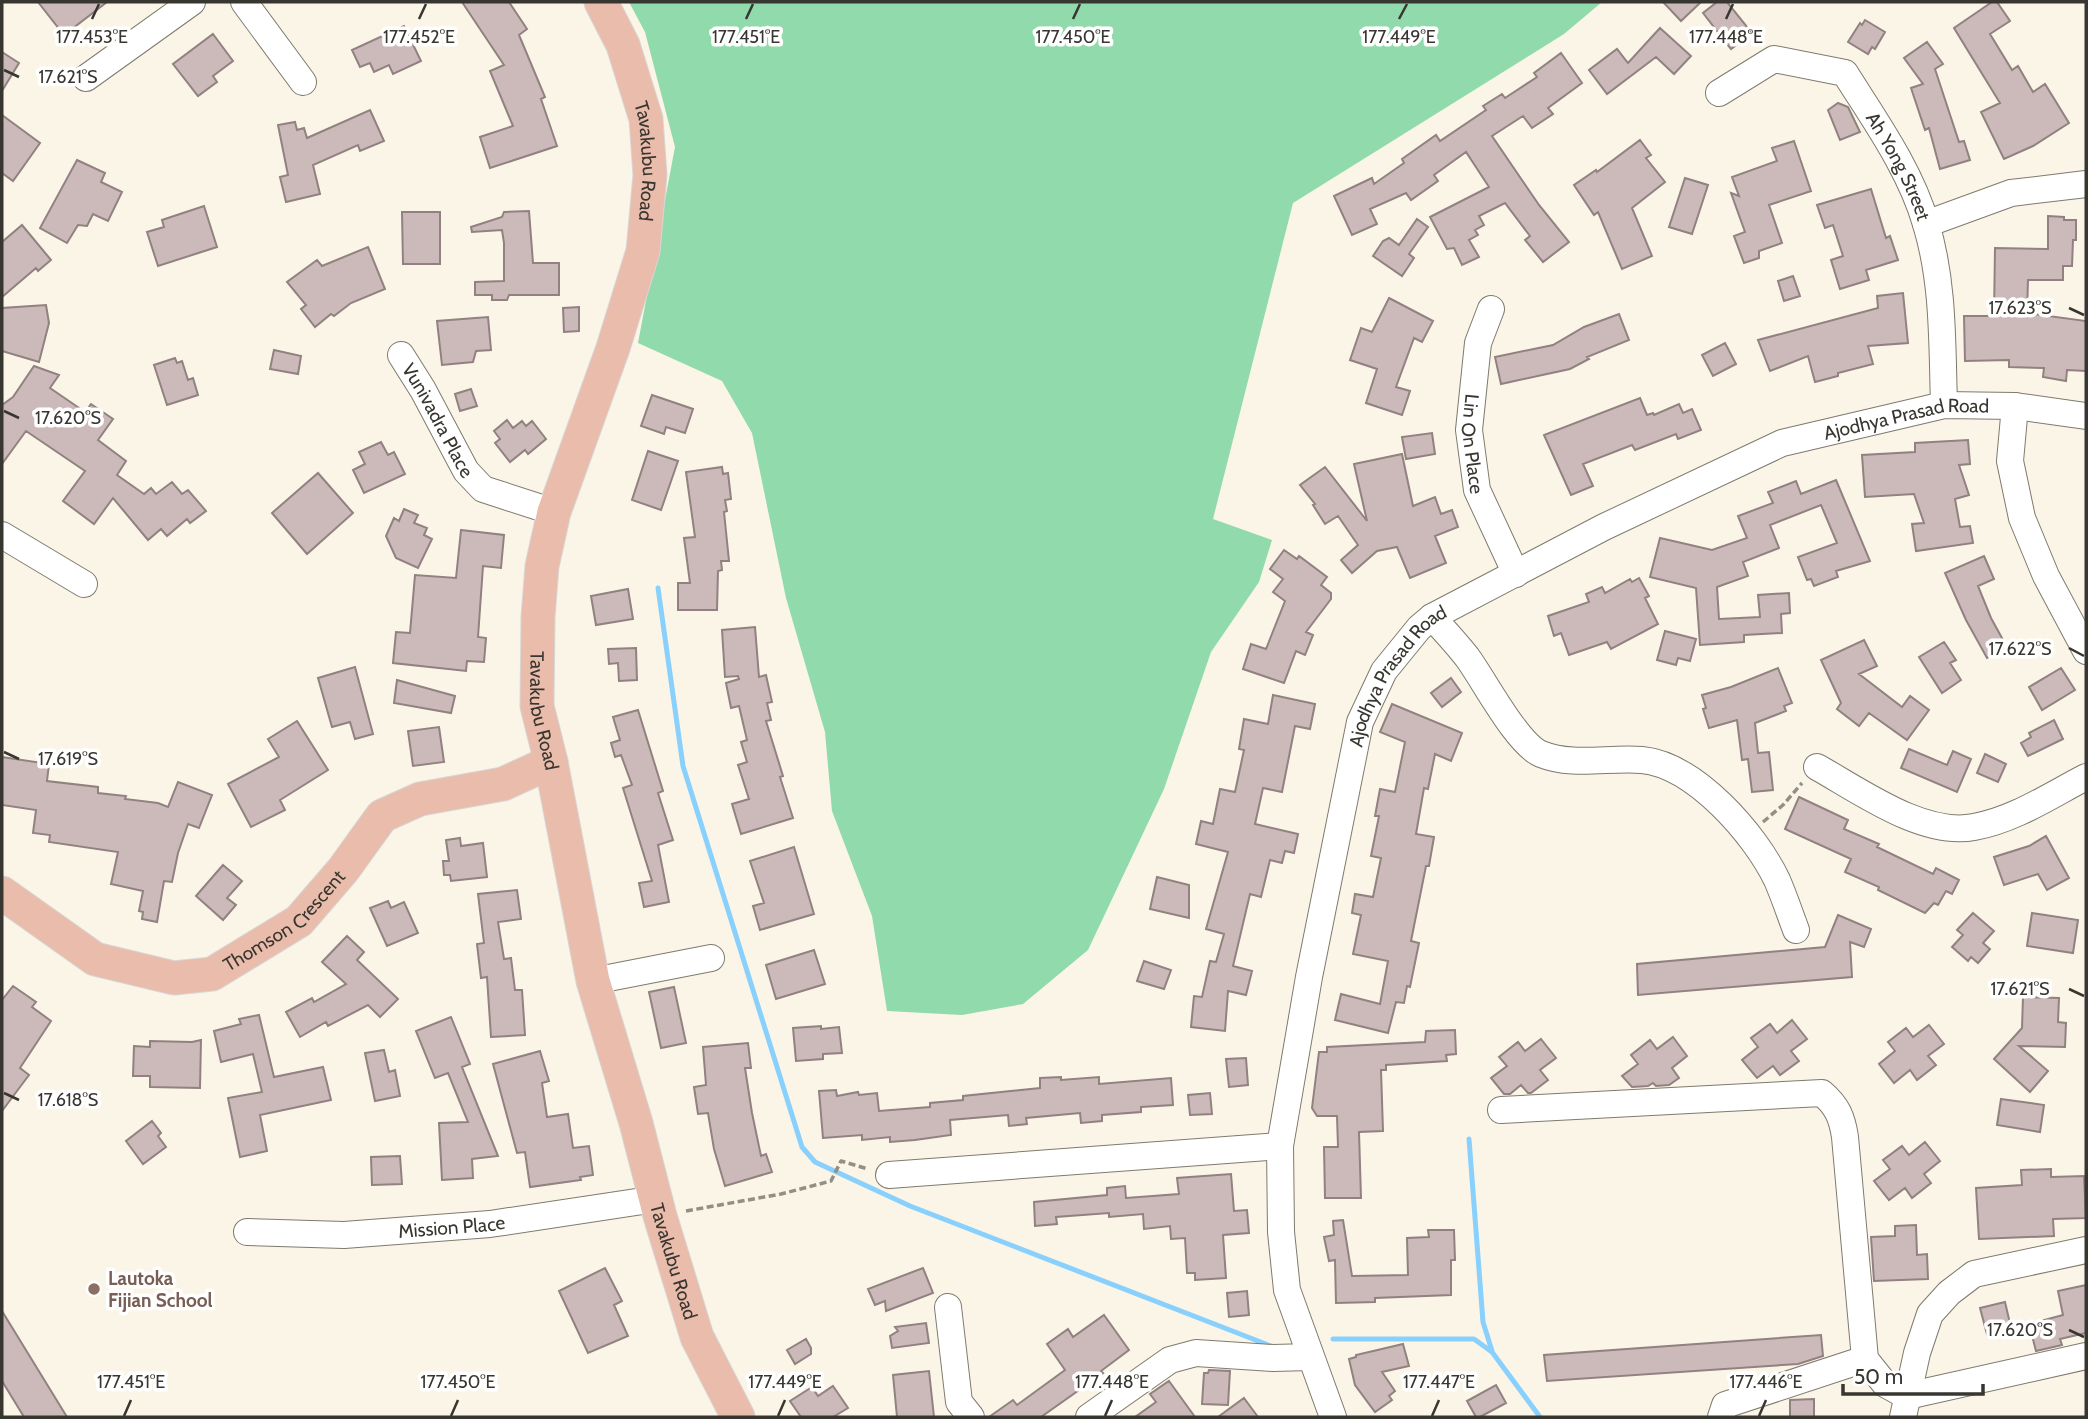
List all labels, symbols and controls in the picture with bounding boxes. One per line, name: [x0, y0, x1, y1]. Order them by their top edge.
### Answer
text: 177.453°E: [56, 26, 128, 48]
text: 177.452°E: [383, 26, 455, 48]
text: 177.451°E: [712, 26, 780, 48]
text: 177.450°E: [1036, 26, 1110, 48]
text: 177.449°E: [1362, 26, 1436, 48]
text: 177.448°E: [1689, 26, 1763, 48]
text: 17.621°S: [38, 66, 98, 88]
street label: Tavakubu Road: [629, 98, 661, 222]
street label: Ah Yong Street: [1861, 108, 1935, 224]
text: 17.623°S: [1988, 297, 2052, 319]
street label: Vunivadra Place: [397, 359, 478, 483]
street label: Lin On Place: [1456, 393, 1488, 496]
street label: Ajodhya Prasad Road: [1821, 394, 1989, 445]
text: 17.620°S: [35, 407, 101, 429]
street label: Ajodhya Prasad Road: [1344, 601, 1450, 749]
text: 17.622°S: [1989, 638, 2051, 660]
street label: Tavakubu Road: [525, 651, 563, 772]
text: 17.619°S: [38, 748, 98, 770]
street label: Thomson Crescent: [219, 865, 350, 976]
text: 17.621°S: [1990, 978, 2050, 1000]
text: 17.618°S: [38, 1089, 98, 1111]
street label: Tavakubu Road: [645, 1201, 702, 1322]
street label: Mission Place: [397, 1211, 507, 1243]
place label: Lautoka Fijian School: [108, 1267, 213, 1312]
marker: Lautoka Fijian School: [86, 1281, 102, 1297]
text: 17.620°S: [1987, 1319, 2053, 1341]
scale bar: [1843, 1352, 1983, 1396]
text: 50 m: [1854, 1364, 1903, 1389]
text: 177.451°E: [97, 1371, 165, 1393]
text: 177.450°E: [421, 1371, 495, 1393]
text: 177.449°E: [748, 1371, 822, 1393]
text: 177.448°E: [1075, 1371, 1149, 1393]
text: 177.447°E: [1403, 1371, 1475, 1393]
text: 177.446°E: [1729, 1371, 1803, 1393]

